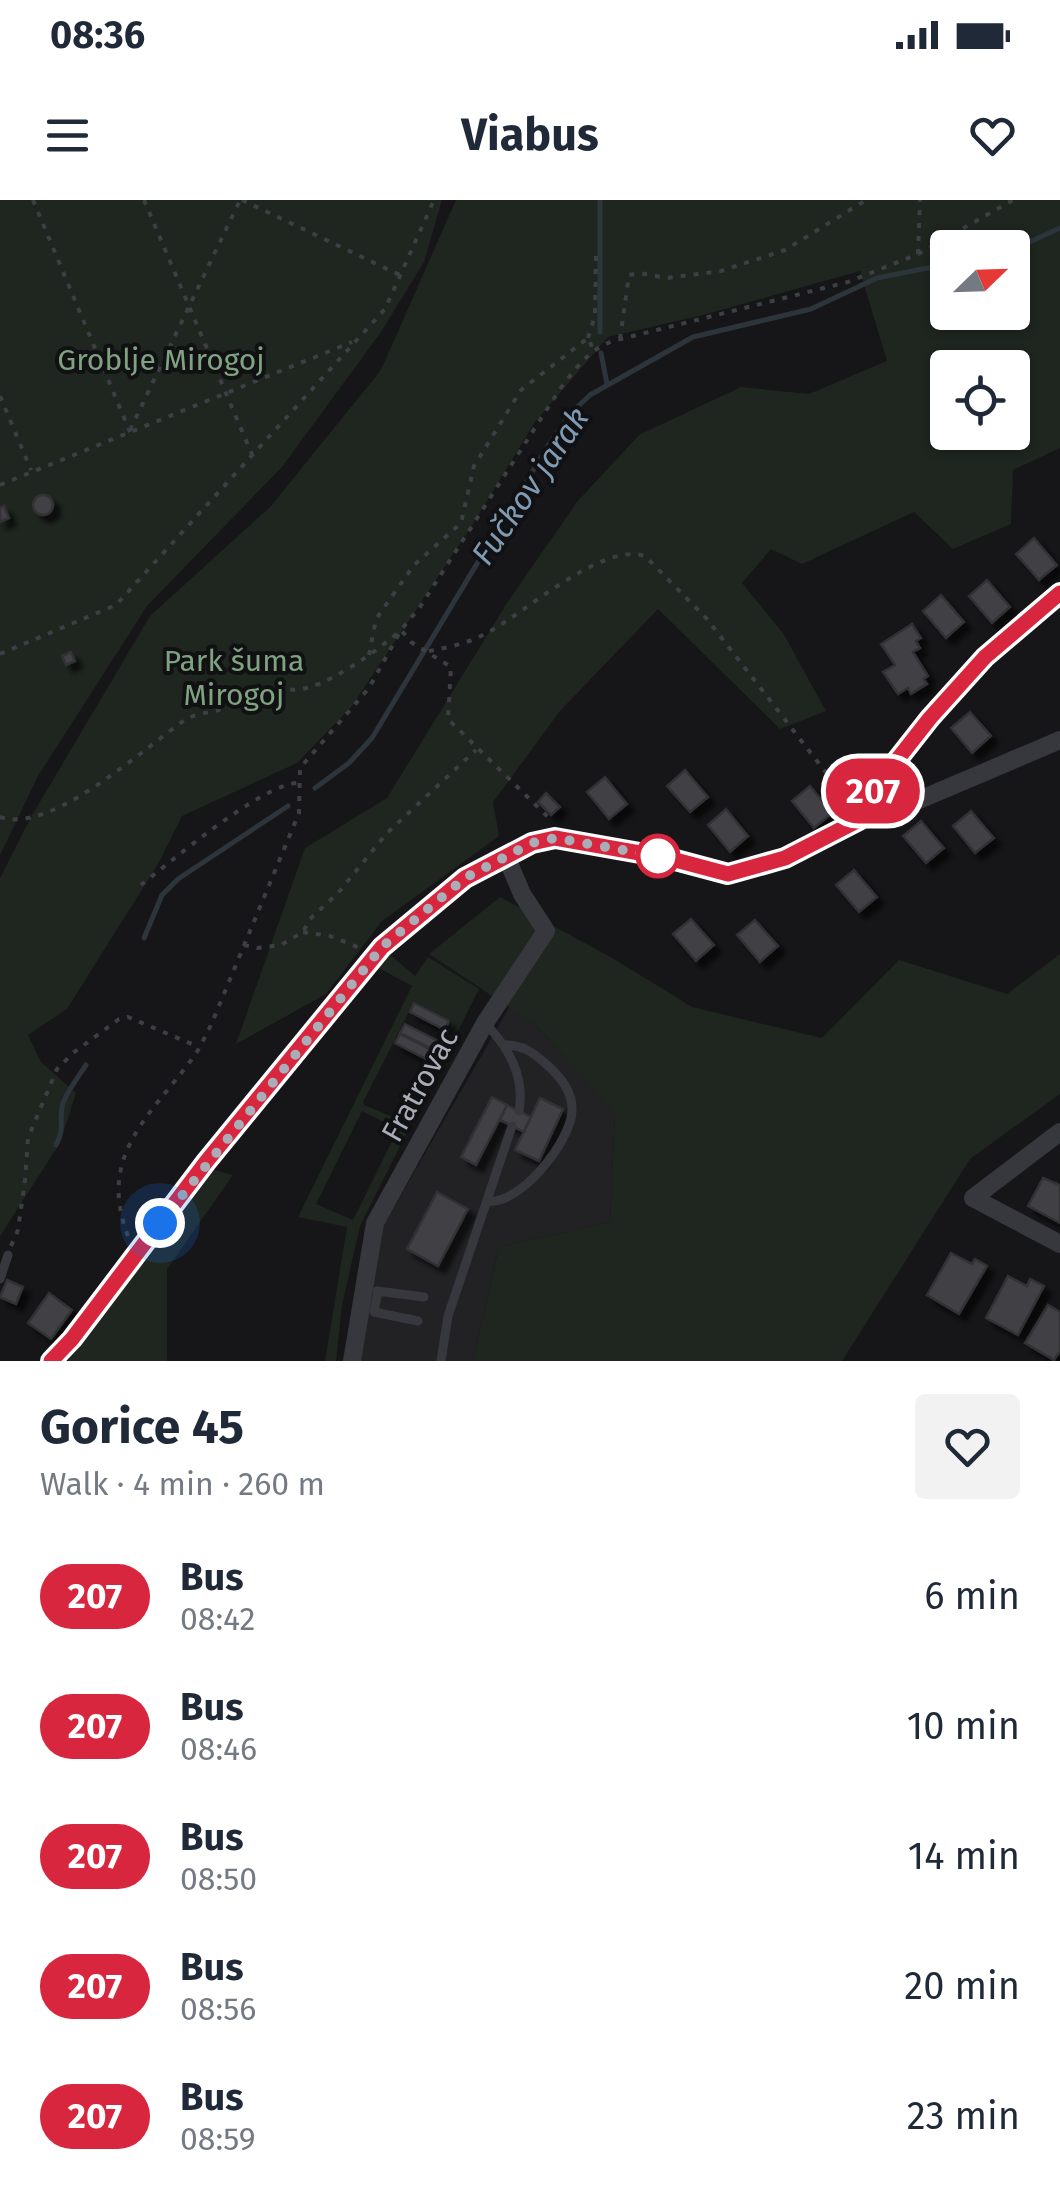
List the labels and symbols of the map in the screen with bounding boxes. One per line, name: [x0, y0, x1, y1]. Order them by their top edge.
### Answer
north arrow: [930, 230, 1030, 330]
park label: Groblje Mirogoj: [57, 342, 265, 378]
water label: Fučkov jarak: [463, 400, 597, 572]
park label: Park šuma Mirogoj: [164, 643, 304, 713]
line badge: 207: [816, 758, 930, 824]
unlabelled marker: [637, 835, 679, 877]
street label: Fratrovac: [374, 1022, 466, 1148]
your location: [135, 1198, 185, 1248]

